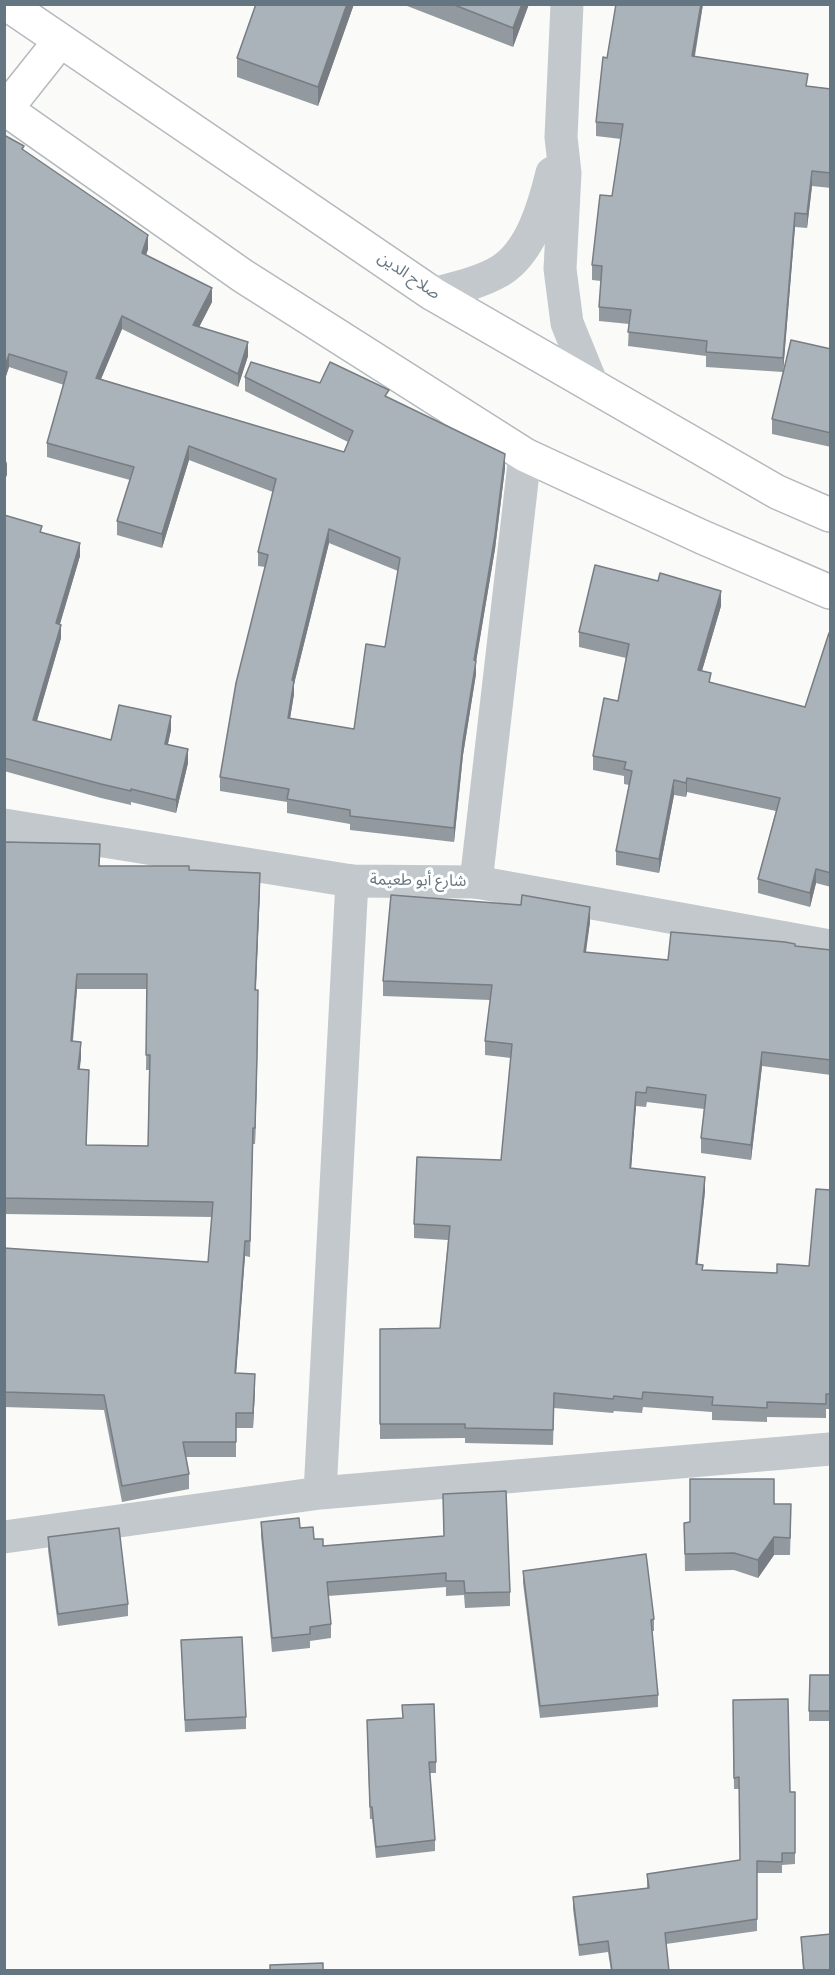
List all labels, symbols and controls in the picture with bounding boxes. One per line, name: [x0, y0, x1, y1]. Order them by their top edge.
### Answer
street label: صلاح الدين: [373, 249, 443, 305]
street label: شارع أبو طعيمة: [370, 872, 466, 892]

